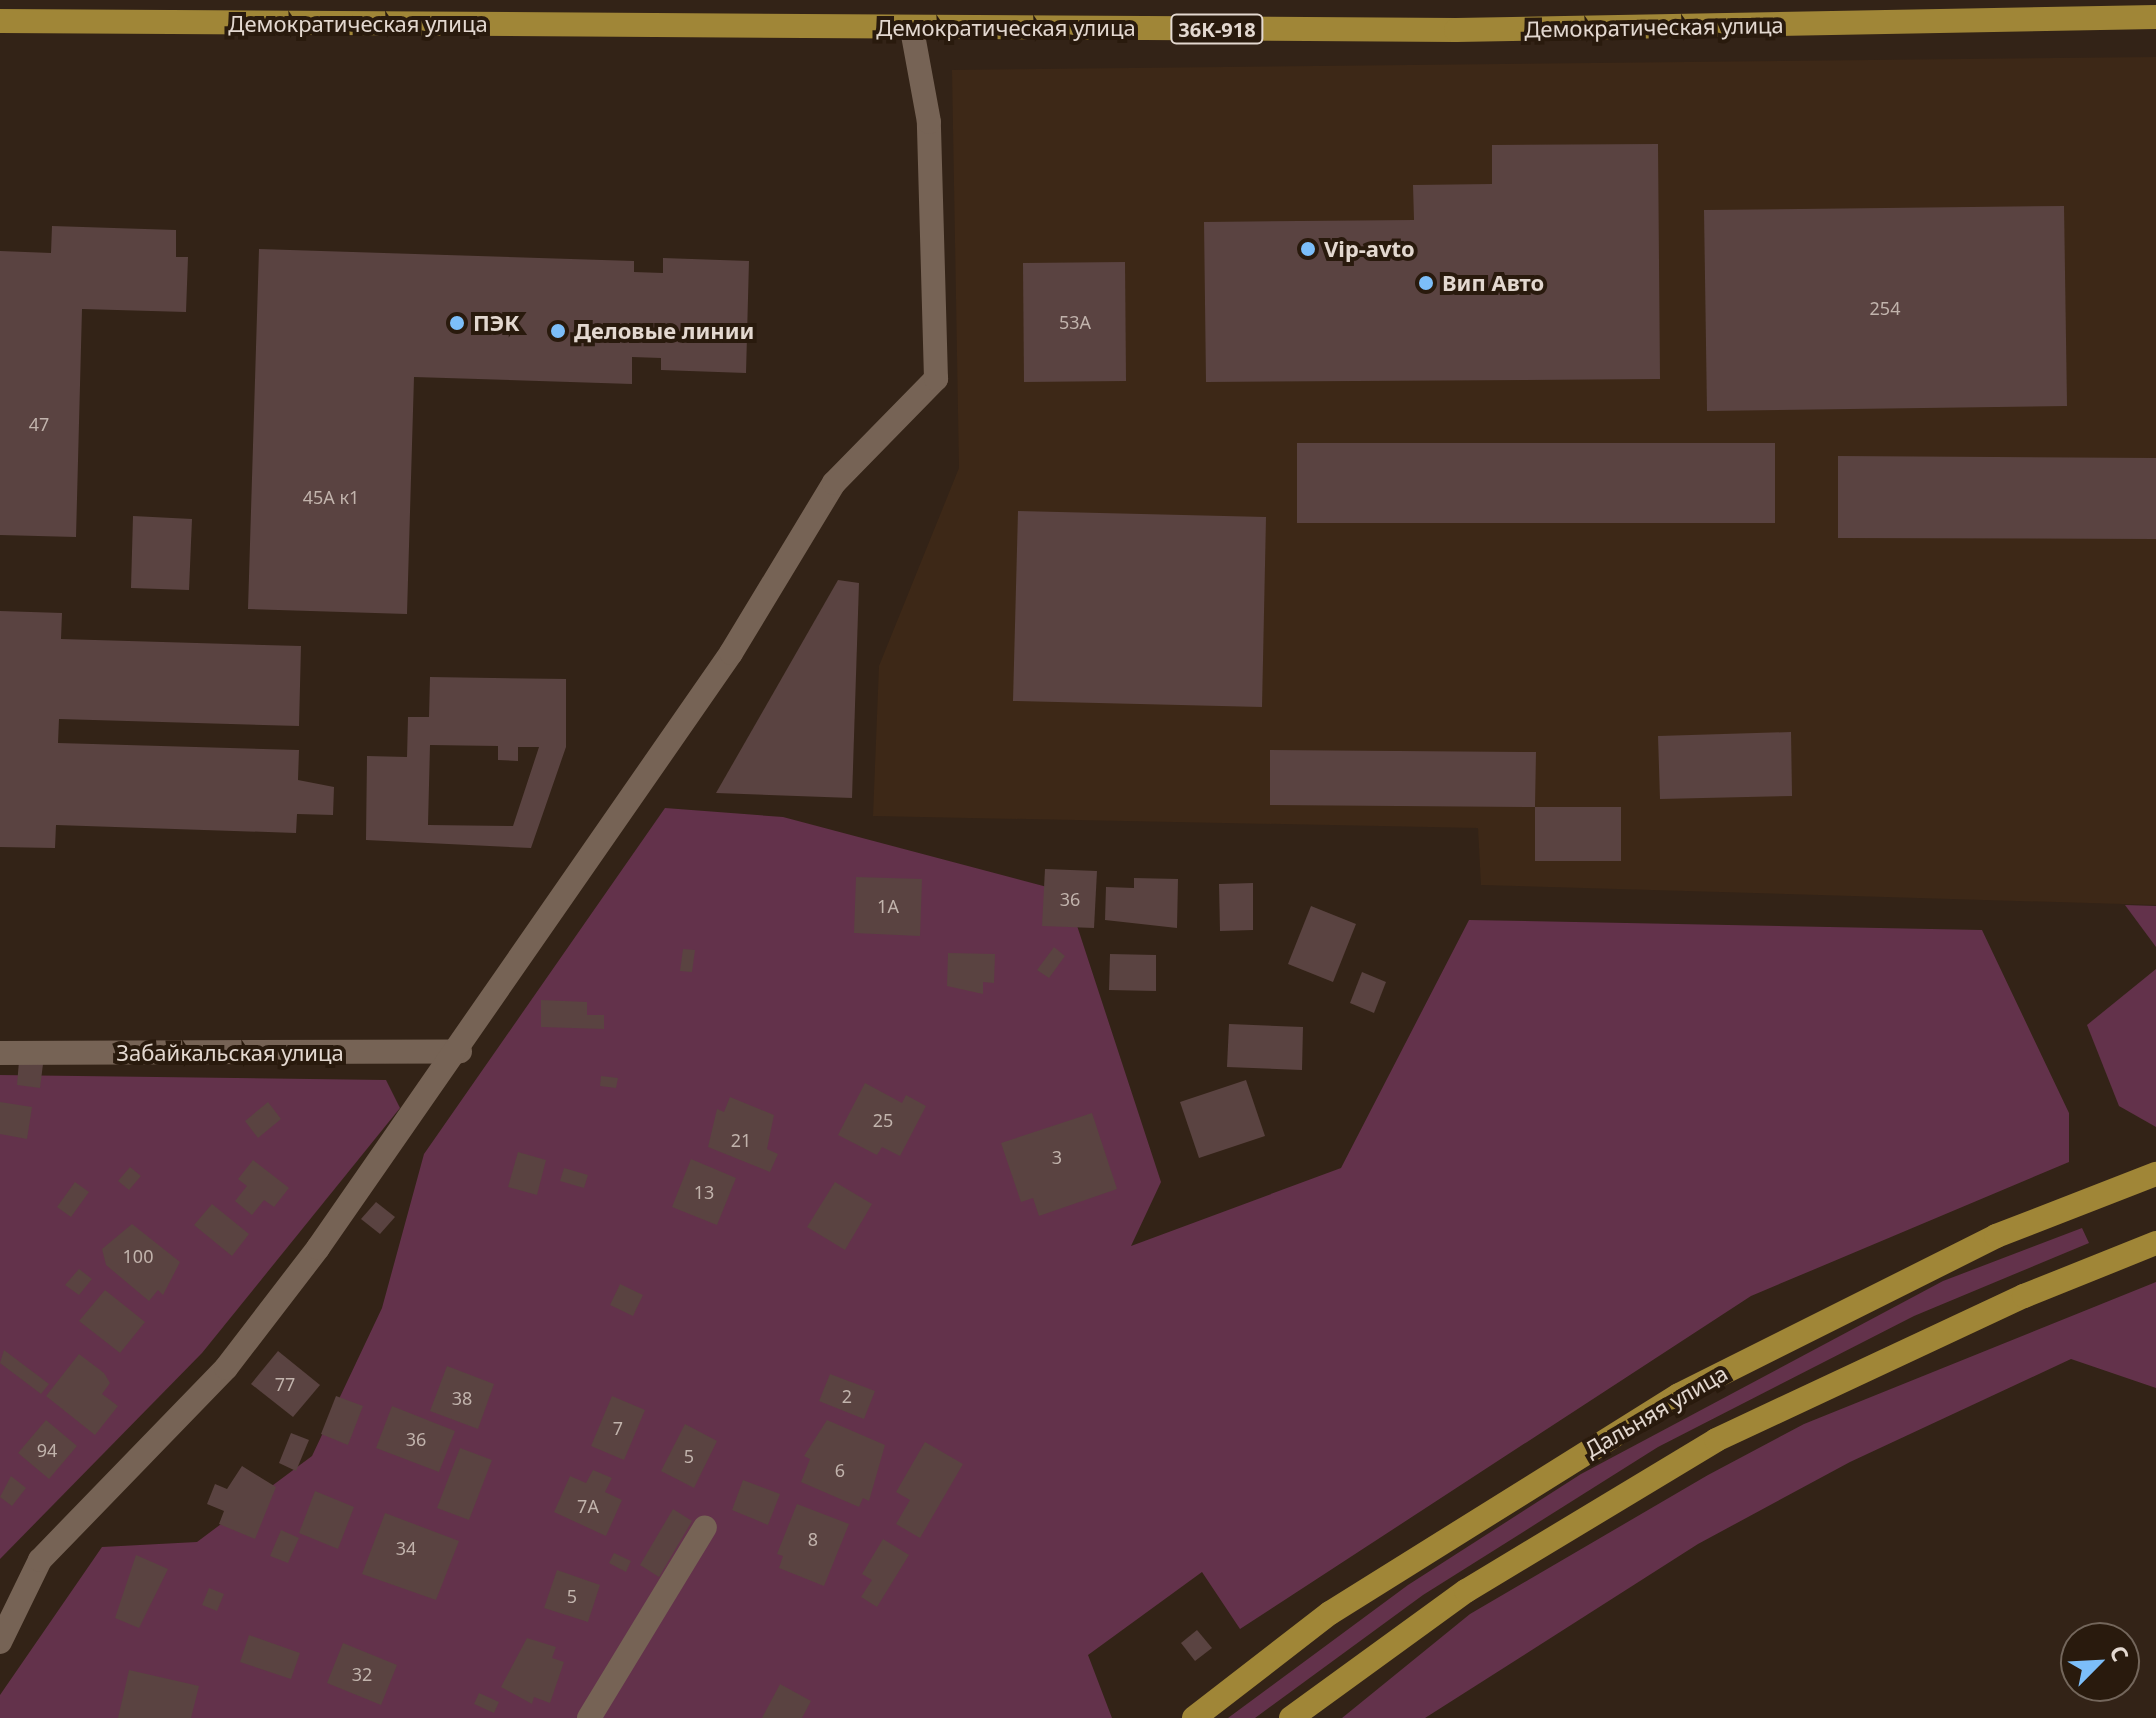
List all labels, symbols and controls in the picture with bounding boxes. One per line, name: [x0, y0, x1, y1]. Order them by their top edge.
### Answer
street label: Демократическая улица: [228, 11, 488, 37]
street label: Демократическая улица: [1524, 12, 1784, 42]
road number: 36К-918: [1169, 13, 1265, 45]
street label: Демократическая улица: [876, 15, 1136, 41]
place label: Vip-avto: [1324, 236, 1415, 262]
marker: Vip-avto: [1299, 240, 1317, 258]
place label: Вип Авто: [1442, 270, 1544, 296]
marker: Вип Авто: [1417, 274, 1435, 292]
house number: 254: [1870, 297, 1900, 319]
place label: ПЭК: [473, 310, 519, 336]
house number: 53А: [1059, 311, 1091, 333]
marker: ПЭК: [448, 314, 466, 332]
place label: Деловые линии: [574, 318, 754, 344]
marker: Деловые линии: [549, 322, 567, 340]
house number: 47: [29, 413, 49, 435]
house number: 45А к1: [303, 486, 359, 508]
house number: 36: [1060, 888, 1080, 910]
house number: 1А: [877, 895, 899, 917]
street label: Забайкальская улица: [116, 1040, 344, 1066]
house number: 25: [873, 1109, 893, 1131]
house number: 21: [731, 1129, 751, 1151]
house number: 3: [1052, 1146, 1062, 1168]
house number: 13: [694, 1181, 714, 1203]
house number: 100: [123, 1245, 153, 1267]
street label: Дальняя улица: [1580, 1360, 1732, 1462]
house number: 77: [275, 1373, 295, 1395]
house number: 2: [842, 1385, 852, 1407]
house number: 38: [452, 1387, 472, 1409]
house number: 7: [613, 1417, 623, 1439]
house number: 36: [406, 1428, 426, 1450]
house number: 94: [37, 1439, 57, 1461]
house number: 5: [684, 1445, 694, 1467]
house number: 6: [835, 1459, 845, 1481]
house number: 7А: [577, 1495, 599, 1517]
house number: 8: [808, 1528, 818, 1550]
house number: 34: [396, 1537, 416, 1559]
house number: 5: [567, 1585, 577, 1607]
north arrow: [2060, 1622, 2140, 1702]
text: С: [2104, 1640, 2137, 1666]
house number: 32: [352, 1663, 372, 1685]

